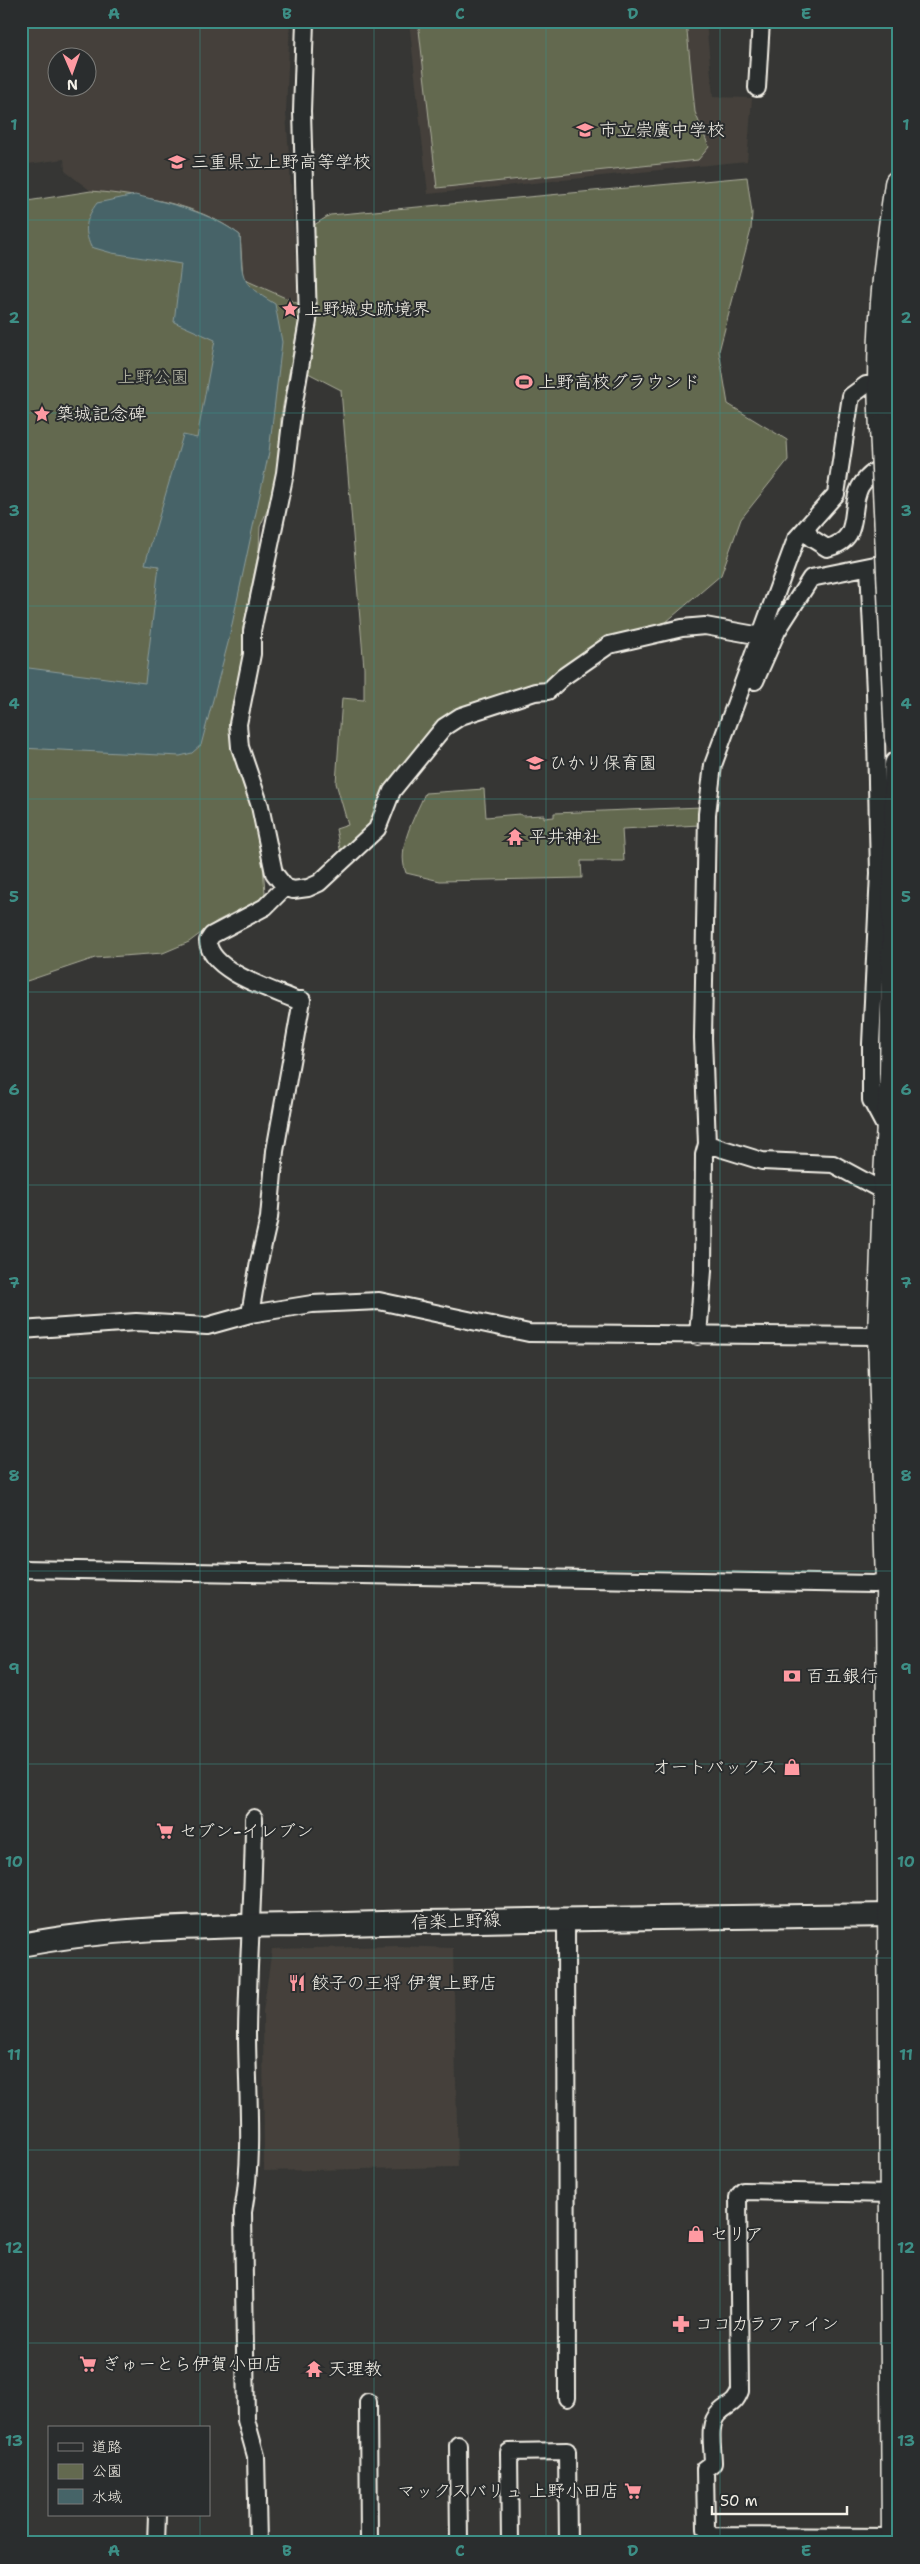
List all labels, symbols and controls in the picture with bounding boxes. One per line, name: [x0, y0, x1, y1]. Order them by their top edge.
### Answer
text: A: [108, 3, 120, 24]
text: B: [282, 3, 292, 24]
text: C: [455, 3, 465, 24]
text: D: [627, 3, 639, 24]
text: E: [801, 3, 811, 24]
north arrow: [48, 48, 98, 98]
text: N: [67, 76, 78, 94]
text: 1: [10, 114, 18, 135]
text: 1: [902, 114, 910, 135]
place label: 市立崇廣中学校: [599, 118, 725, 142]
school or university icon: 市立崇廣中学校: [575, 120, 595, 140]
place label: 三重県立上野高等学校: [191, 150, 371, 174]
school or university icon: 三重県立上野高等学校: [167, 152, 187, 172]
place label: 上野城史跡境界: [304, 297, 430, 321]
place icon: 上野城史跡境界: [280, 299, 300, 319]
text: 2: [8, 307, 20, 328]
text: 2: [900, 307, 912, 328]
park label: 上野公園: [117, 365, 189, 389]
place label: 上野高校グラウンド: [538, 370, 700, 394]
sports icon: 上野高校グラウンド: [514, 372, 534, 392]
place label: 築城記念碑: [56, 402, 146, 426]
place icon: 築城記念碑: [32, 404, 52, 424]
text: 3: [8, 500, 20, 521]
text: 3: [900, 500, 912, 521]
text: 4: [8, 693, 20, 714]
text: 4: [900, 693, 912, 714]
place label: ひかり保育園: [549, 751, 657, 775]
school or university icon: ひかり保育園: [525, 753, 545, 773]
place label: 平井神社: [529, 825, 601, 849]
temple icon: 平井神社: [505, 827, 525, 847]
text: 5: [9, 886, 19, 907]
text: 5: [901, 886, 911, 907]
text: 6: [8, 1079, 20, 1100]
text: 6: [900, 1079, 912, 1100]
text: 7: [8, 1272, 20, 1293]
text: 7: [900, 1272, 912, 1293]
text: 8: [8, 1465, 20, 1486]
text: 8: [900, 1465, 912, 1486]
text: 9: [8, 1658, 20, 1679]
text: 9: [900, 1658, 912, 1679]
place label: 百五銀行: [806, 1664, 878, 1688]
bank icon: 百五銀行: [782, 1666, 802, 1686]
place label: オートバックス: [652, 1755, 778, 1779]
shop icon: オートバックス: [782, 1757, 802, 1777]
place label: セブン-イレブン: [179, 1819, 314, 1843]
supermarket icon: セブン-イレブン: [155, 1821, 175, 1841]
text: 10: [5, 1851, 23, 1872]
text: 10: [897, 1851, 915, 1872]
street label: 信楽上野線: [411, 1907, 501, 1935]
place label: 餃子の王将 伊賀上野店: [311, 1971, 497, 1995]
restaurant icon: 餃子の王将 伊賀上野店: [287, 1973, 307, 1993]
text: 11: [7, 2044, 21, 2065]
text: 11: [899, 2044, 913, 2065]
place label: セリア: [710, 2222, 764, 2246]
shop icon: セリア: [686, 2224, 706, 2244]
text: 12: [5, 2237, 23, 2258]
text: 12: [897, 2237, 915, 2258]
place label: ココカラファイン: [695, 2312, 839, 2336]
pharmacy icon: ココカラファイン: [671, 2314, 691, 2334]
place label: ぎゅーとら伊賀小田店: [102, 2352, 282, 2376]
supermarket icon: ぎゅーとら伊賀小田店: [78, 2354, 98, 2374]
place label: 天理教: [328, 2357, 382, 2381]
temple icon: 天理教: [304, 2359, 324, 2379]
legend: [48, 2426, 210, 2516]
text: 13: [5, 2430, 23, 2451]
text: 13: [897, 2430, 915, 2451]
text: 道路: [92, 2437, 122, 2457]
text: 公園: [92, 2461, 122, 2481]
place label: マックスバリュ 上野小田店: [397, 2479, 619, 2503]
supermarket icon: マックスバリュ 上野小田店: [623, 2481, 643, 2501]
scale bar: [712, 2484, 848, 2516]
text: 水域: [92, 2487, 122, 2507]
text: 50 m: [720, 2491, 758, 2511]
text: A: [108, 2540, 120, 2561]
text: B: [282, 2540, 292, 2561]
text: C: [455, 2540, 465, 2561]
text: D: [627, 2540, 639, 2561]
text: E: [801, 2540, 811, 2561]

